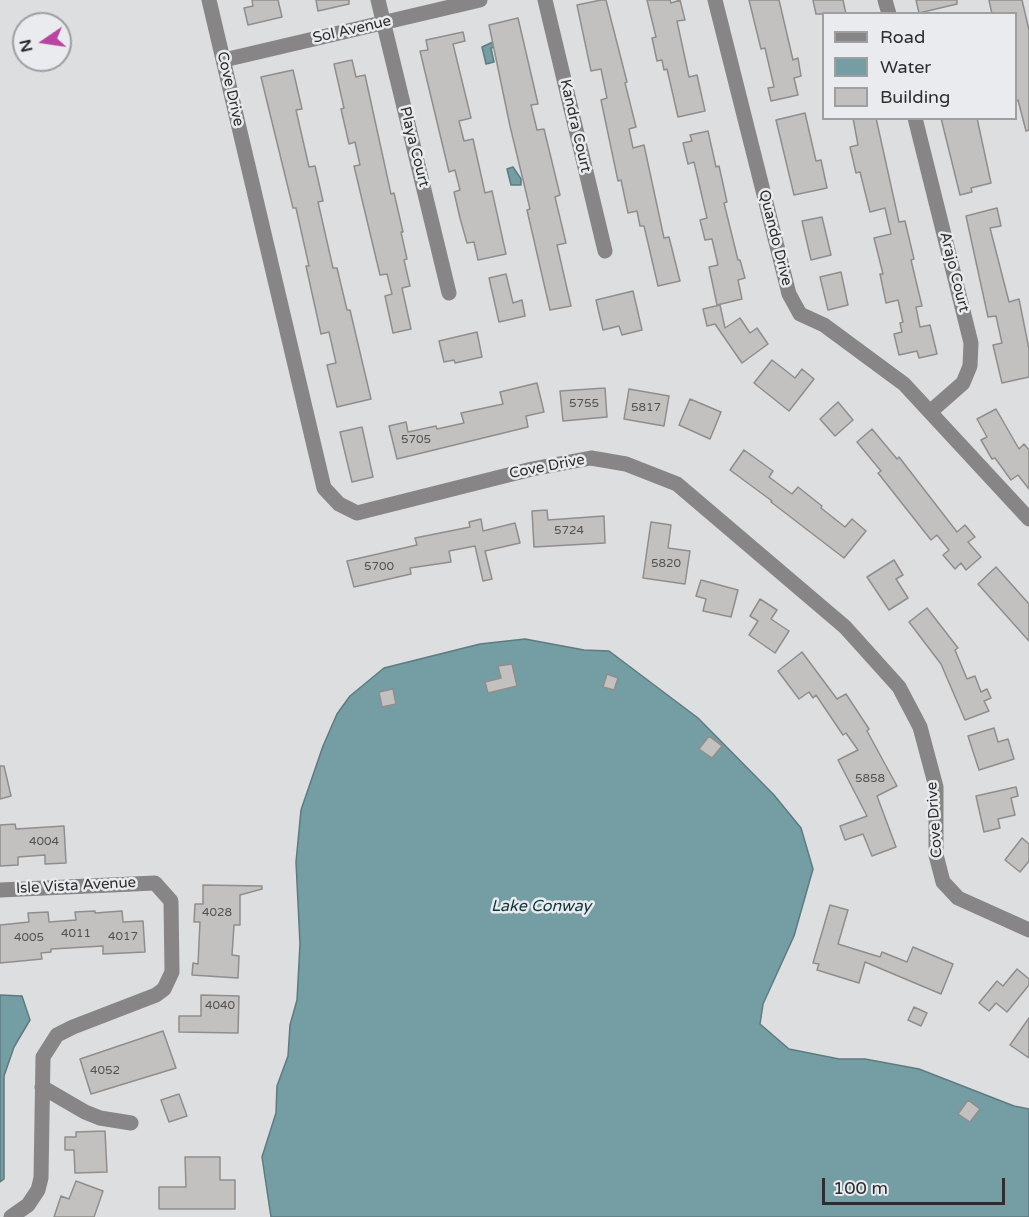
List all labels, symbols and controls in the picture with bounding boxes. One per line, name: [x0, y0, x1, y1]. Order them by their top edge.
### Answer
north arrow: [12, 12, 72, 72]
street label: Sol Avenue: [311, 12, 393, 48]
legend: [822, 12, 1017, 120]
text: Road: [880, 26, 925, 48]
text: N: [15, 37, 38, 54]
street label: Cove Drive: [213, 50, 247, 128]
text: Water: [880, 56, 931, 78]
street label: Kandra Court: [556, 78, 594, 174]
text: Building: [880, 86, 950, 108]
street label: Playa Court: [395, 105, 433, 189]
street label: Quando Drive: [754, 188, 796, 288]
street label: Arajo Court: [935, 230, 973, 314]
house number: 5755: [569, 397, 599, 411]
house number: 5817: [631, 401, 661, 415]
house number: 5705: [401, 433, 431, 447]
street label: Cove Drive: [508, 451, 586, 483]
house number: 5724: [554, 524, 584, 538]
house number: 5820: [651, 557, 681, 571]
house number: 5700: [364, 560, 394, 574]
house number: 5858: [855, 772, 885, 786]
street label: Cove Drive: [923, 781, 947, 859]
house number: 4004: [29, 835, 59, 849]
street label: Isle Vista Avenue: [15, 874, 137, 898]
water label: Lake Conway: [491, 897, 591, 917]
house number: 4028: [202, 906, 232, 920]
house number: 4011: [61, 927, 91, 941]
house number: 4017: [108, 930, 138, 944]
house number: 4005: [14, 931, 44, 945]
house number: 4040: [205, 999, 235, 1013]
house number: 4052: [90, 1064, 120, 1078]
scale bar: [825, 1166, 1008, 1204]
text: 100 m: [833, 1177, 888, 1199]

